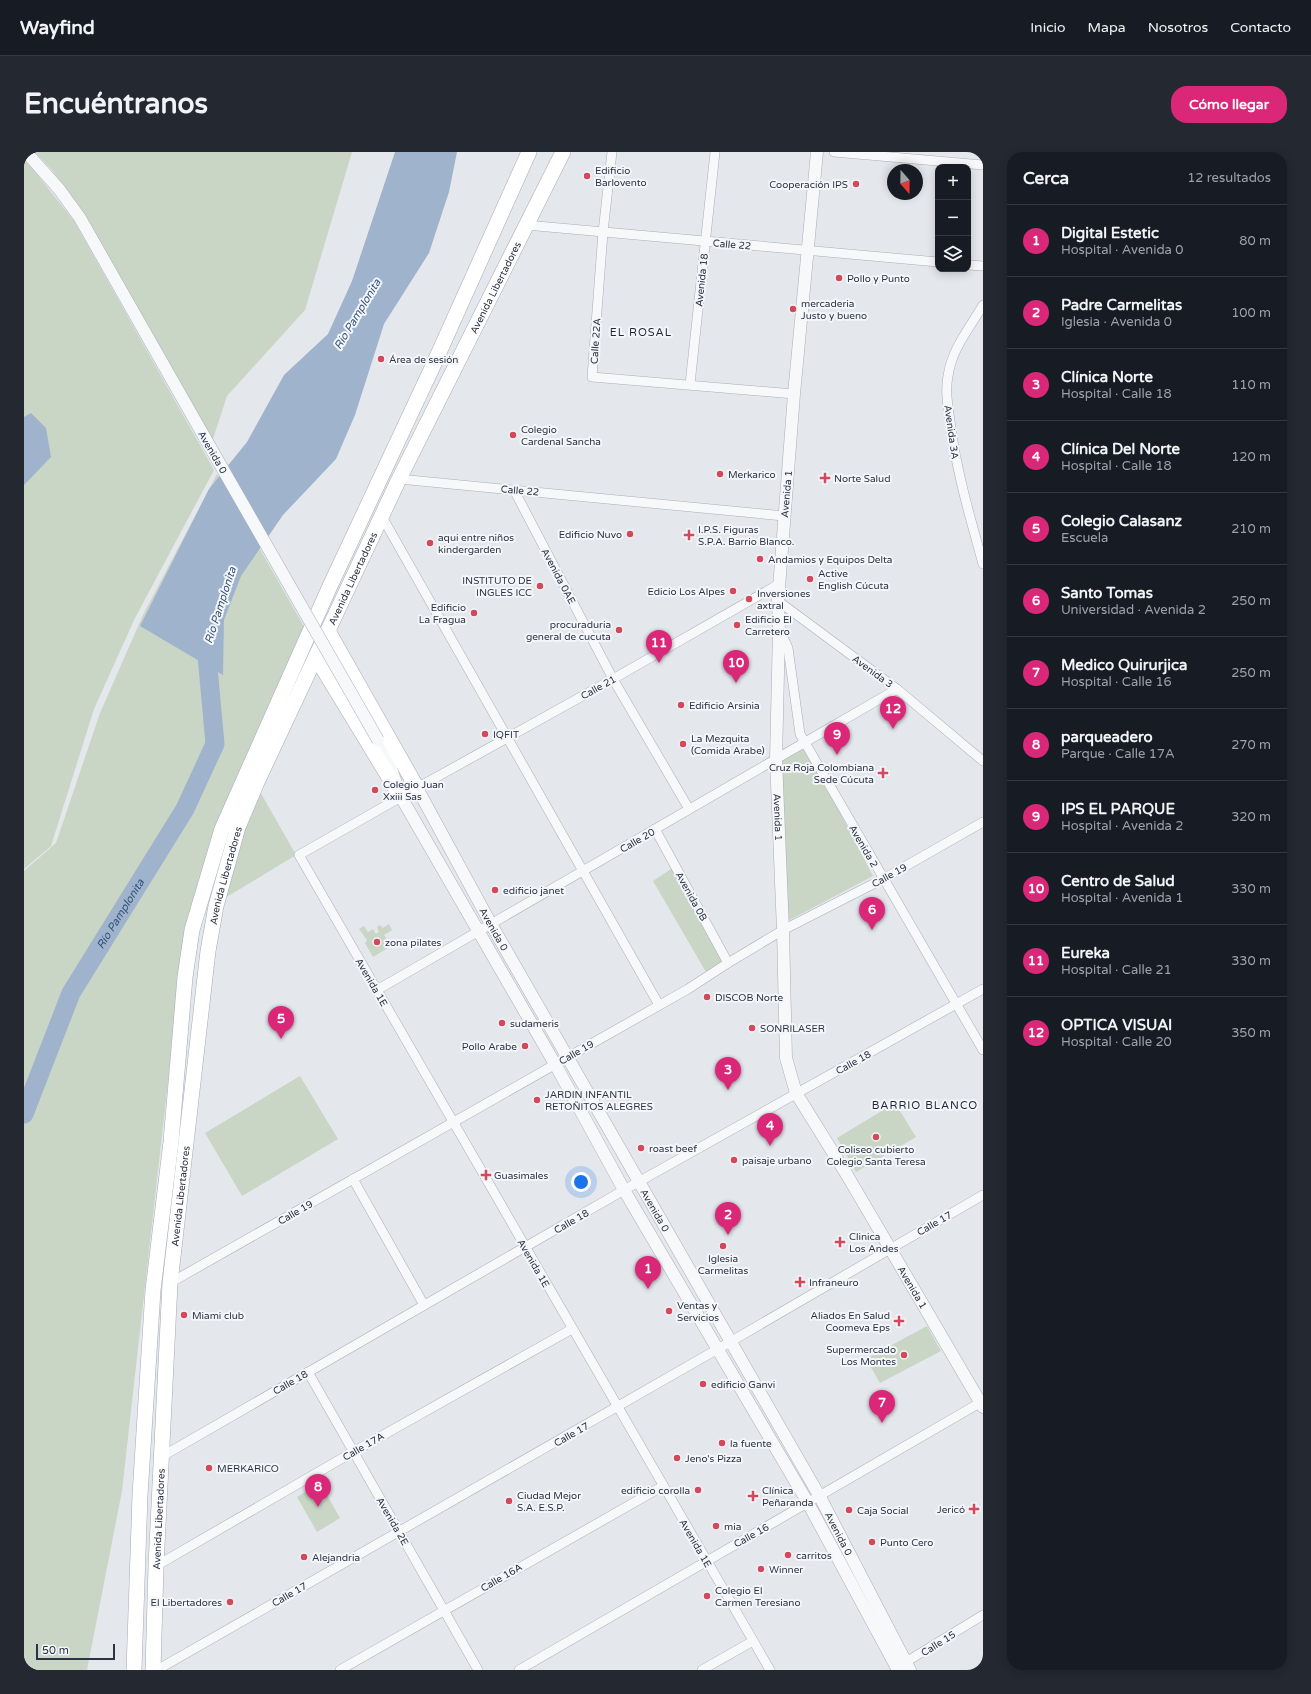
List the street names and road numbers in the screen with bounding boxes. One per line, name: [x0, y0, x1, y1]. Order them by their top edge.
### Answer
street label: Calle 22: [712, 237, 752, 253]
street label: Avenida Libertadores: [468, 240, 524, 336]
street label: Avenida 18: [693, 253, 711, 307]
street label: Calle 22A: [588, 318, 604, 364]
street label: Avenida 3A: [941, 404, 961, 460]
street label: Avenida 0: [195, 429, 229, 476]
street label: Avenida 1: [779, 470, 795, 518]
street label: Calle 22: [500, 483, 540, 499]
street label: Avenida Libertadores: [326, 530, 380, 627]
street label: Avenida 0AE: [538, 547, 578, 606]
street label: Avenida 3: [850, 653, 895, 691]
street label: Calle 21: [579, 673, 618, 702]
street label: Avenida 1: [770, 793, 784, 841]
street label: Avenida 2: [846, 823, 880, 870]
street label: Avenida Libertadores: [208, 825, 245, 926]
street label: Calle 20: [618, 826, 657, 856]
street label: Calle 19: [870, 861, 909, 890]
street label: Avenida 0B: [673, 870, 710, 923]
street label: Avenida 0: [476, 906, 510, 953]
street label: Avenida 1E: [352, 956, 390, 1009]
street label: Calle 19: [557, 1038, 596, 1068]
street label: Calle 18: [834, 1048, 873, 1077]
street label: Avenida Libertadores: [169, 1145, 193, 1247]
street label: Avenida 0: [637, 1187, 671, 1234]
street label: Calle 19: [276, 1198, 315, 1228]
street label: Calle 18: [552, 1207, 591, 1237]
street label: Calle 17: [915, 1209, 954, 1239]
street label: Avenida 1E: [514, 1237, 552, 1290]
street label: Avenida 1: [895, 1264, 929, 1311]
street label: Calle 18: [271, 1368, 310, 1398]
street label: Calle 17: [552, 1420, 591, 1450]
street label: Calle 17A: [341, 1430, 386, 1464]
street label: Avenida Libertadores: [151, 1468, 168, 1570]
street label: Avenida 2E: [373, 1495, 411, 1548]
street label: Avenida 0: [822, 1510, 854, 1558]
street label: Avenida 1E: [676, 1517, 714, 1570]
street label: Calle 16: [732, 1521, 771, 1550]
street label: Calle 16A: [479, 1561, 524, 1595]
street label: Calle 17: [270, 1580, 309, 1610]
street label: Calle 15: [919, 1629, 958, 1659]

